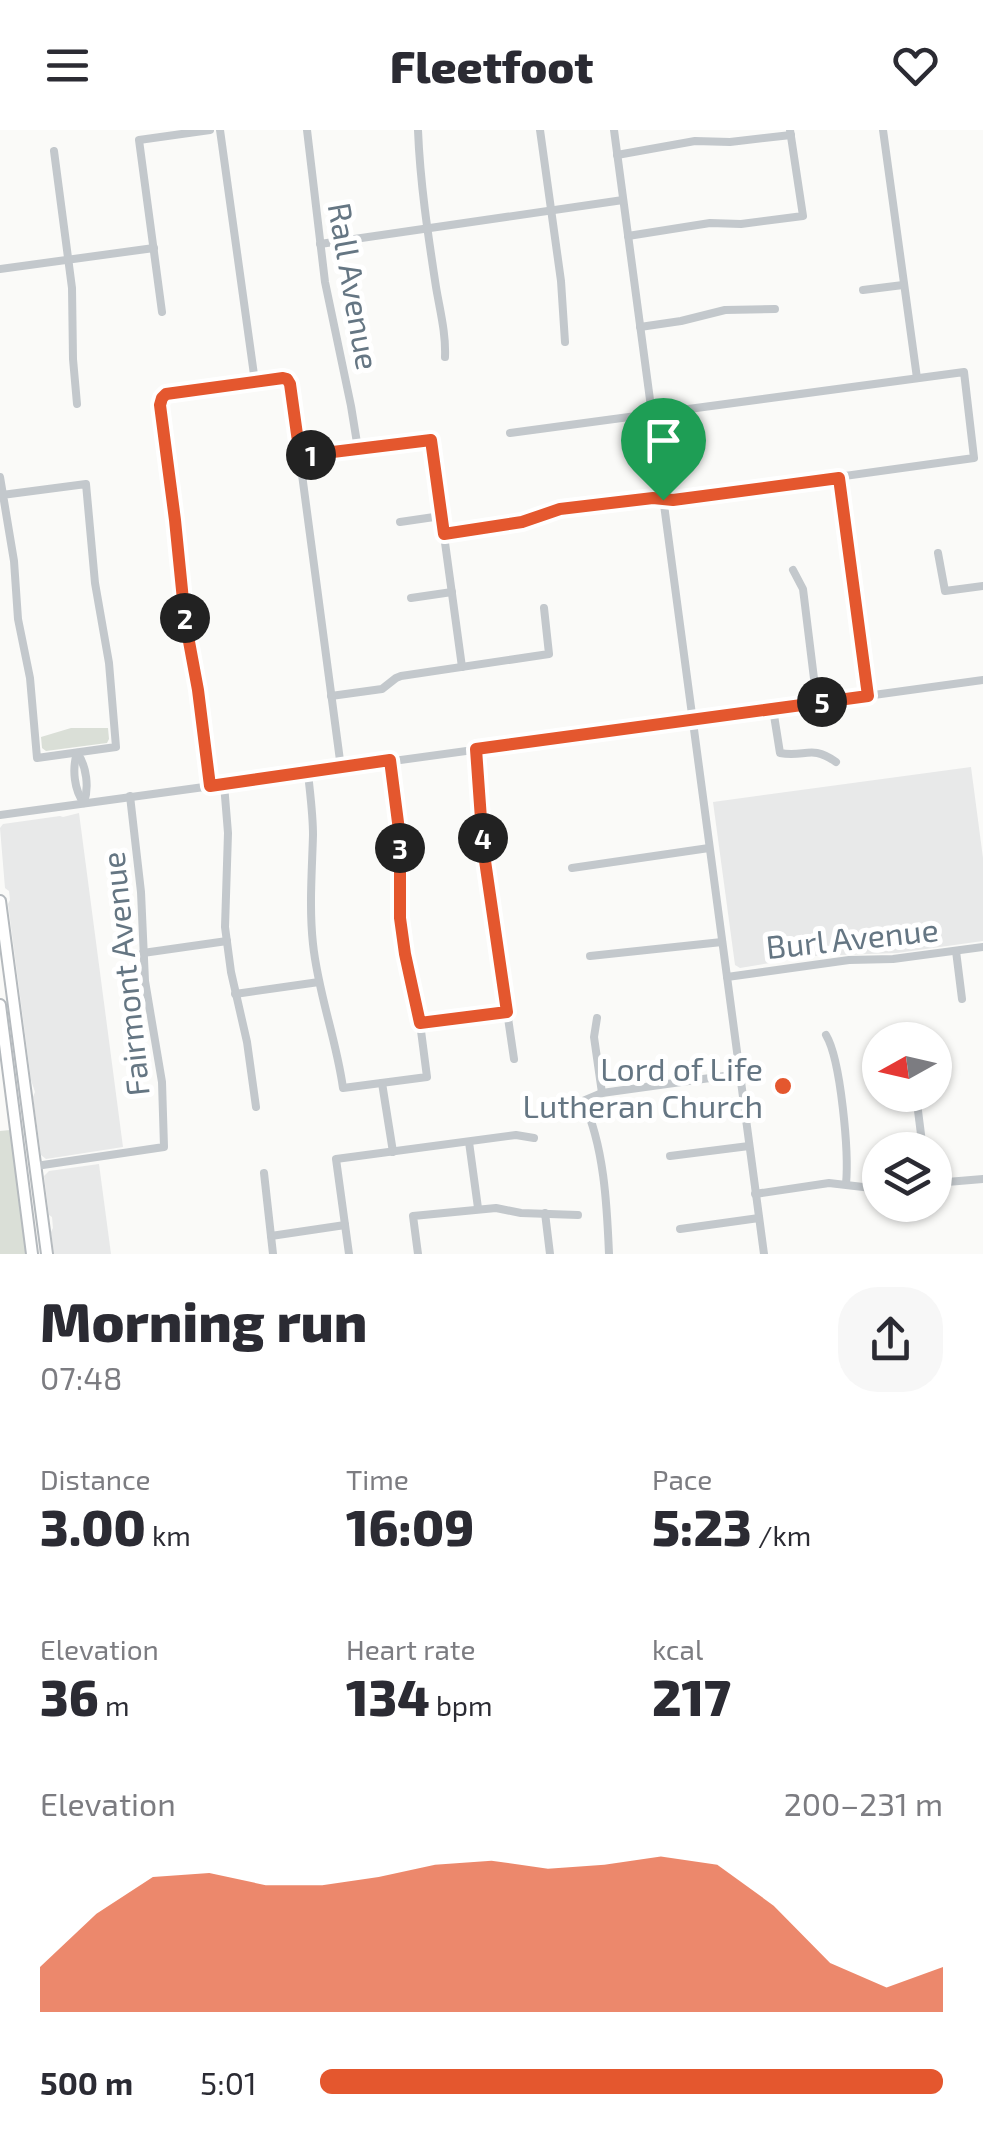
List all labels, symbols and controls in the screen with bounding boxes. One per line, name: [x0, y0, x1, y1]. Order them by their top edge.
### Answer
icon: menu: [40, 38, 95, 93]
text: Fleetfoot: [390, 38, 593, 92]
icon: heart: [888, 38, 943, 93]
street label: Rall Avenue: [322, 199, 388, 373]
pin: [621, 398, 706, 501]
icon: arrive: [636, 413, 691, 468]
pin: 1: [286, 430, 336, 480]
text: 1: [305, 438, 317, 472]
pin: 2: [160, 593, 210, 643]
text: 2: [177, 601, 193, 635]
pin: 5: [797, 677, 847, 727]
text: 5: [814, 685, 830, 719]
pin: 4: [458, 813, 508, 863]
text: 4: [474, 821, 492, 855]
pin: 3: [375, 823, 425, 873]
text: 3: [392, 831, 408, 865]
street label: Fairmont Avenue: [92, 850, 156, 1098]
street label: Burl Avenue: [764, 909, 940, 965]
north arrow: [862, 1022, 952, 1112]
map controls: [862, 1022, 952, 1222]
place label: Lord of Life Lutheran Church: [522, 1049, 763, 1124]
marker: Lord of Life Lutheran Church: [772, 1075, 794, 1097]
button: layers: [862, 1132, 952, 1222]
text: Morning run: [40, 1287, 368, 1353]
button: share: [838, 1287, 943, 1392]
text: 07:48: [40, 1358, 122, 1396]
text: Distance: [40, 1462, 151, 1496]
text: Time: [346, 1462, 409, 1496]
text: Pace: [652, 1462, 712, 1496]
text: 3.00: [40, 1496, 146, 1556]
text: 16:09: [346, 1496, 474, 1556]
text: 5:23: [652, 1496, 752, 1556]
text: km: [146, 1518, 191, 1552]
text: /km: [752, 1518, 811, 1552]
text: Elevation: [40, 1632, 159, 1666]
text: Heart rate: [346, 1632, 476, 1666]
text: kcal: [652, 1632, 703, 1666]
text: 36: [40, 1666, 99, 1726]
text: 134: [346, 1666, 430, 1726]
text: 217: [652, 1666, 731, 1726]
text: m: [99, 1688, 129, 1722]
text: bpm: [430, 1688, 493, 1722]
text: Elevation: [40, 1784, 176, 1822]
text: 200–231 m: [784, 1784, 943, 1822]
text: 500 m: [40, 2063, 133, 2101]
text: 5:01: [200, 2063, 257, 2101]

